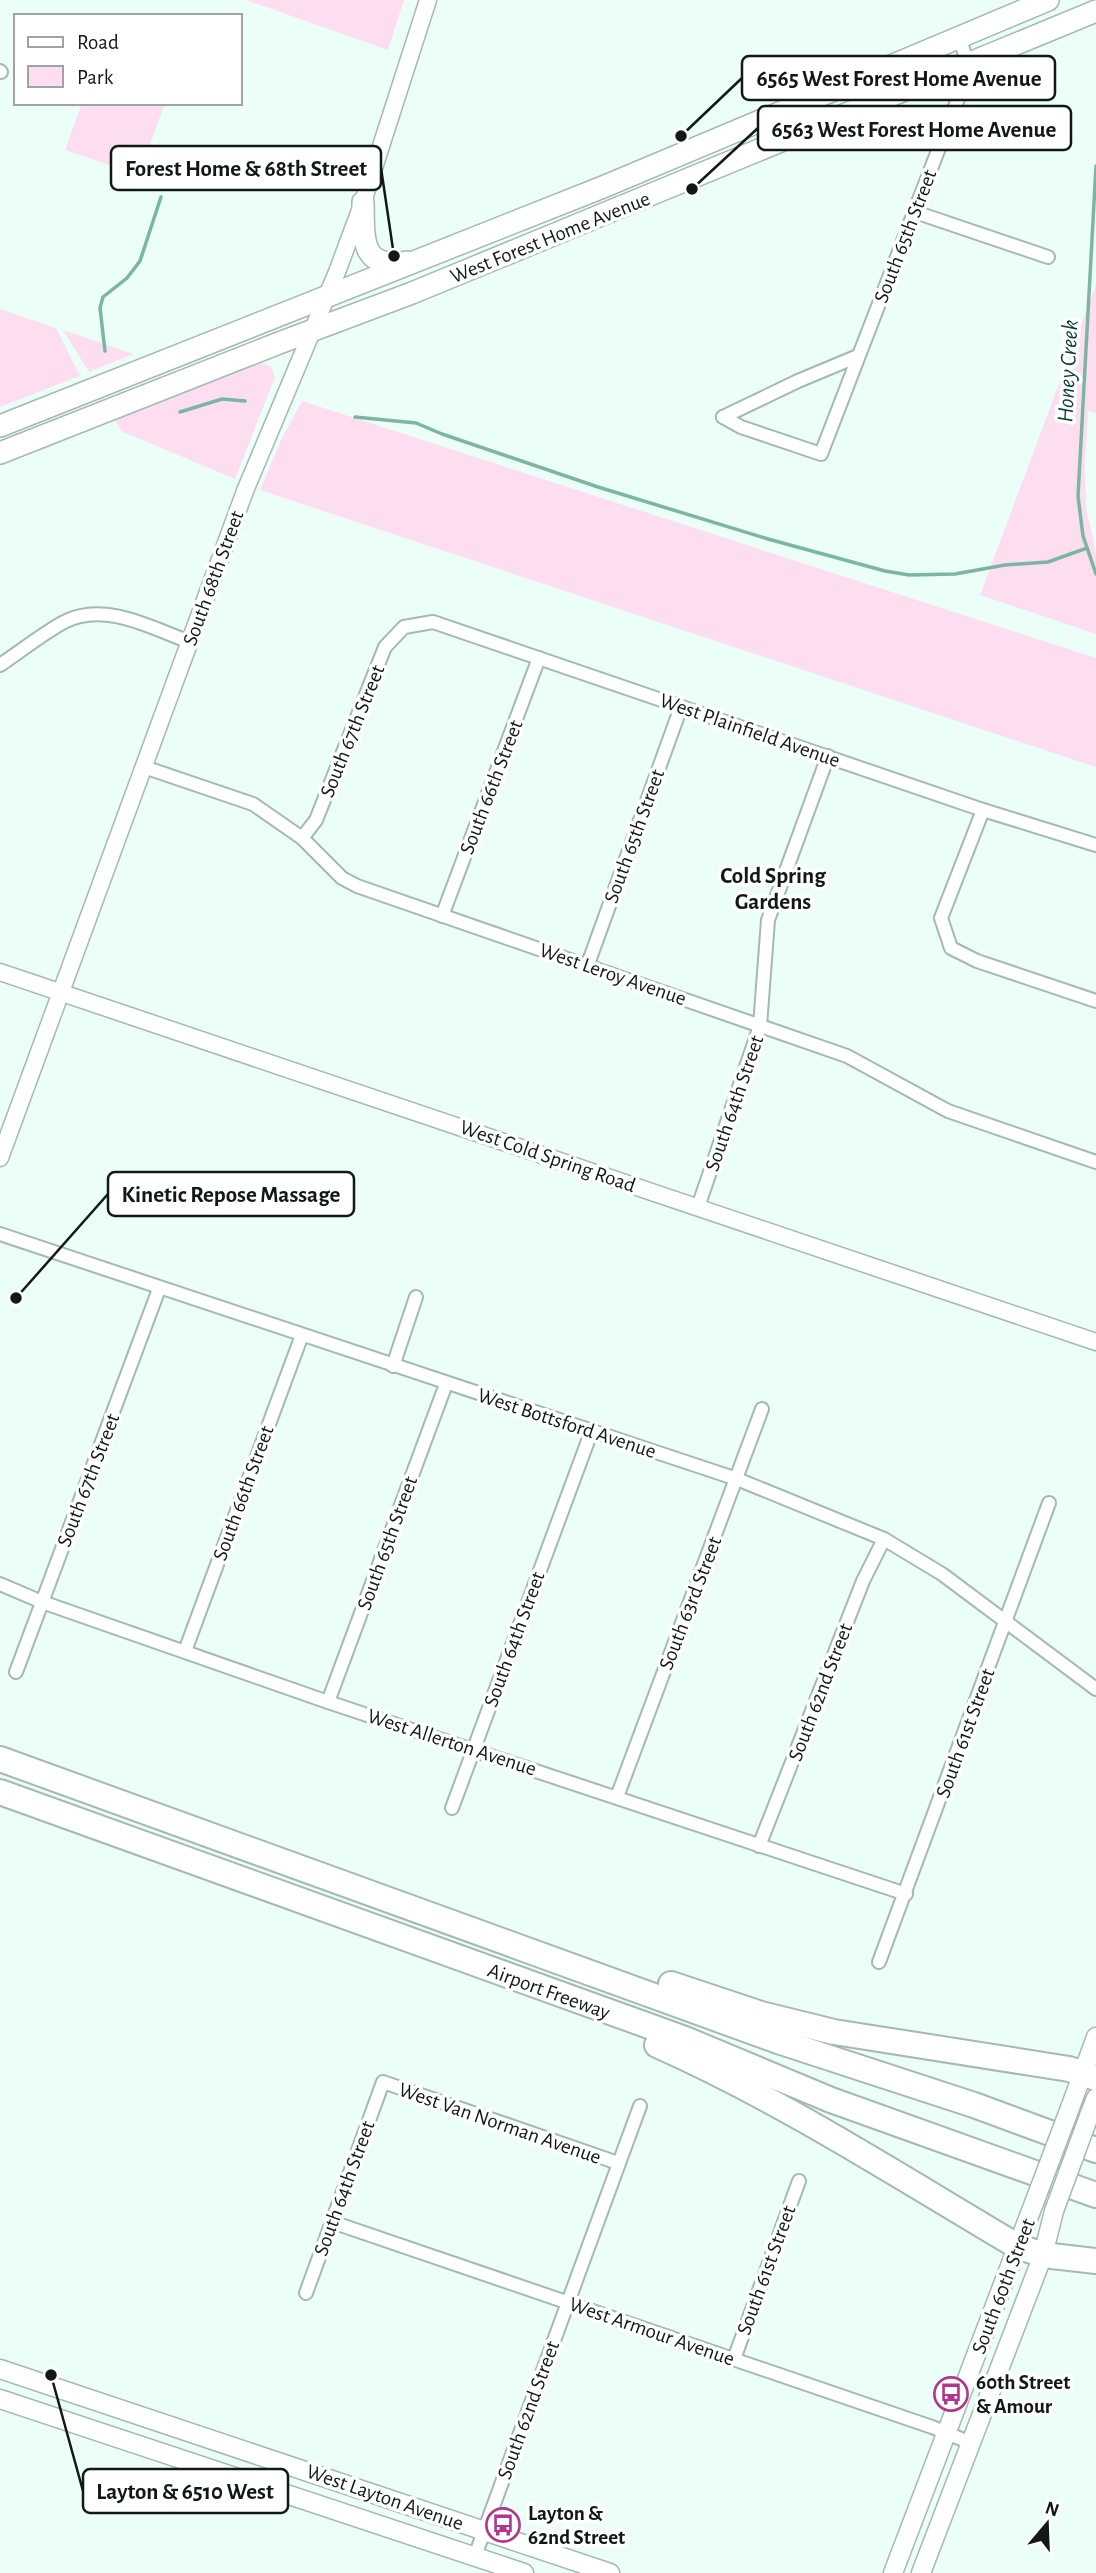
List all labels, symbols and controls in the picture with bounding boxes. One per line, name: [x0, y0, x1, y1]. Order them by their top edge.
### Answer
legend: [14, 14, 242, 105]
text: Road: [77, 32, 119, 53]
callout: 6565 West Forest Home Avenue: [742, 56, 1055, 100]
text: Park: [77, 67, 114, 88]
text: 6565 West Forest Home Avenue: [757, 68, 1042, 91]
callout: 6563 West Forest Home Avenue: [758, 106, 1071, 150]
text: 6563 West Forest Home Avenue: [772, 119, 1057, 142]
callout: Forest Home & 68th Street: [111, 146, 381, 190]
text: Forest Home & 68th Street: [125, 158, 367, 181]
street label: South 65th Street: [870, 166, 941, 306]
street label: West Forest Home Avenue: [447, 188, 653, 287]
water label: Honey Creek: [1054, 319, 1083, 423]
street label: South 68th Street: [179, 508, 248, 648]
street label: South 67th Street: [316, 662, 389, 800]
street label: West Plainfield Avenue: [657, 690, 843, 771]
street label: South 66th Street: [456, 717, 527, 857]
street label: South 65th Street: [601, 766, 669, 906]
district label: Cold Spring Gardens: [720, 865, 826, 914]
street label: West Leroy Avenue: [537, 939, 689, 1009]
street label: South 64th Street: [701, 1032, 768, 1174]
street label: West Cold Spring Road: [457, 1117, 639, 1196]
callout: Kinetic Repose Massage: [108, 1172, 354, 1216]
text: Kinetic Repose Massage: [122, 1184, 341, 1207]
street label: West Bottsford Avenue: [475, 1385, 659, 1462]
street label: South 67th Street: [53, 1410, 124, 1550]
street label: South 66th Street: [209, 1423, 278, 1563]
street label: South 65th Street: [354, 1473, 422, 1613]
street label: South 63rd Street: [655, 1533, 726, 1673]
street label: South 64th Street: [480, 1569, 549, 1710]
street label: South 62nd Street: [785, 1620, 856, 1764]
street label: South 61st Street: [932, 1665, 999, 1801]
street label: West Allerton Avenue: [365, 1705, 539, 1780]
street label: Airport Freeway: [485, 1960, 613, 2023]
street label: West Van Norman Avenue: [396, 2079, 604, 2168]
street label: South 64th Street: [310, 2118, 379, 2259]
street label: South 61st Street: [733, 2202, 800, 2338]
street label: South 60th Street: [968, 2215, 1039, 2357]
street label: West Armour Avenue: [567, 2293, 737, 2370]
street label: South 62nd Street: [494, 2338, 563, 2482]
place label: 60th Street & Amour: [976, 2372, 1070, 2417]
bus stop icon: 60th Street & Amour: [932, 2375, 970, 2413]
street label: West Layton Avenue: [304, 2461, 466, 2534]
callout: Layton & 6510 West: [83, 2469, 288, 2513]
text: Layton & 6510 West: [96, 2481, 274, 2504]
north arrow: [1012, 2489, 1082, 2559]
text: N: [1043, 2498, 1061, 2520]
place label: Layton & 62nd Street: [528, 2503, 625, 2548]
bus stop icon: Layton & 62nd Street: [484, 2506, 522, 2544]

